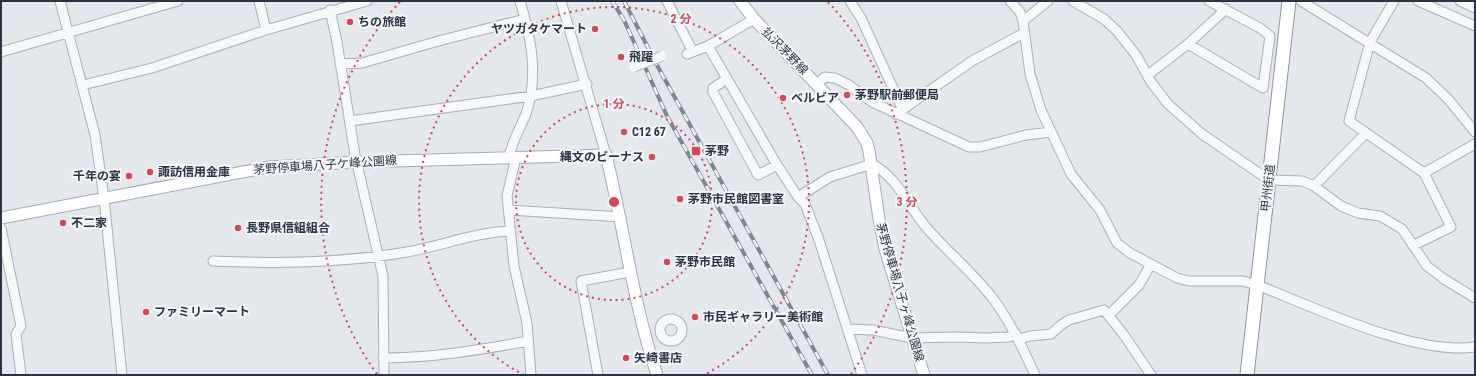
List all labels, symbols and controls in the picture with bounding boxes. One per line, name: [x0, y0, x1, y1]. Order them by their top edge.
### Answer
text: 2 分: [671, 12, 691, 26]
place label: ちの旅館: [358, 15, 406, 29]
marker: ちの旅館: [345, 17, 355, 27]
place label: ヤツガタケマート: [491, 22, 587, 36]
marker: ヤツガタケマート: [590, 24, 600, 34]
street label: 払沢茅野線: [759, 25, 811, 77]
place label: 飛躍: [629, 50, 653, 64]
marker: 飛躍: [616, 52, 626, 62]
place label: 茅野駅前郵便局: [855, 88, 939, 102]
marker: 茅野駅前郵便局: [842, 90, 852, 100]
place label: ベルビア: [791, 91, 839, 105]
marker: ベルビア: [778, 93, 788, 103]
text: 1 分: [604, 97, 624, 111]
place label: C12 67: [632, 125, 666, 139]
marker: C12 67: [619, 127, 629, 137]
place label: 茅野: [705, 144, 729, 158]
marker: 茅野: [690, 145, 702, 157]
place label: 縄文のビーナス: [560, 150, 644, 164]
marker: 縄文のビーナス: [647, 152, 657, 162]
street label: 茅野停車場八子ケ峰公園線: [253, 153, 397, 177]
street label: 甲州街道: [1259, 163, 1277, 213]
place label: 諏訪信用金庫: [158, 165, 230, 179]
marker: 諏訪信用金庫: [145, 167, 155, 177]
place label: 千年の宴: [73, 169, 121, 183]
marker: 千年の宴: [124, 171, 134, 181]
place label: 茅野市民館図書室: [688, 192, 784, 206]
marker: 茅野市民館図書室: [675, 194, 685, 204]
centre of rings: [607, 195, 621, 209]
text: 3 分: [897, 195, 917, 209]
place label: 不二家: [71, 216, 107, 230]
marker: 不二家: [58, 218, 68, 228]
place label: 長野県信組組合: [246, 221, 330, 235]
street label: 茅野停車場八子ヶ峰公園線: [873, 221, 927, 363]
marker: 長野県信組組合: [233, 223, 243, 233]
place label: 茅野市民館: [675, 255, 735, 269]
marker: 茅野市民館: [662, 257, 672, 267]
place label: ファミリーマート: [154, 305, 250, 319]
marker: ファミリーマート: [141, 307, 151, 317]
place label: 市民ギャラリー美術館: [703, 310, 823, 324]
marker: 市民ギャラリー美術館: [690, 312, 700, 322]
place label: 矢崎書店: [634, 351, 682, 365]
marker: 矢崎書店: [621, 353, 631, 363]

